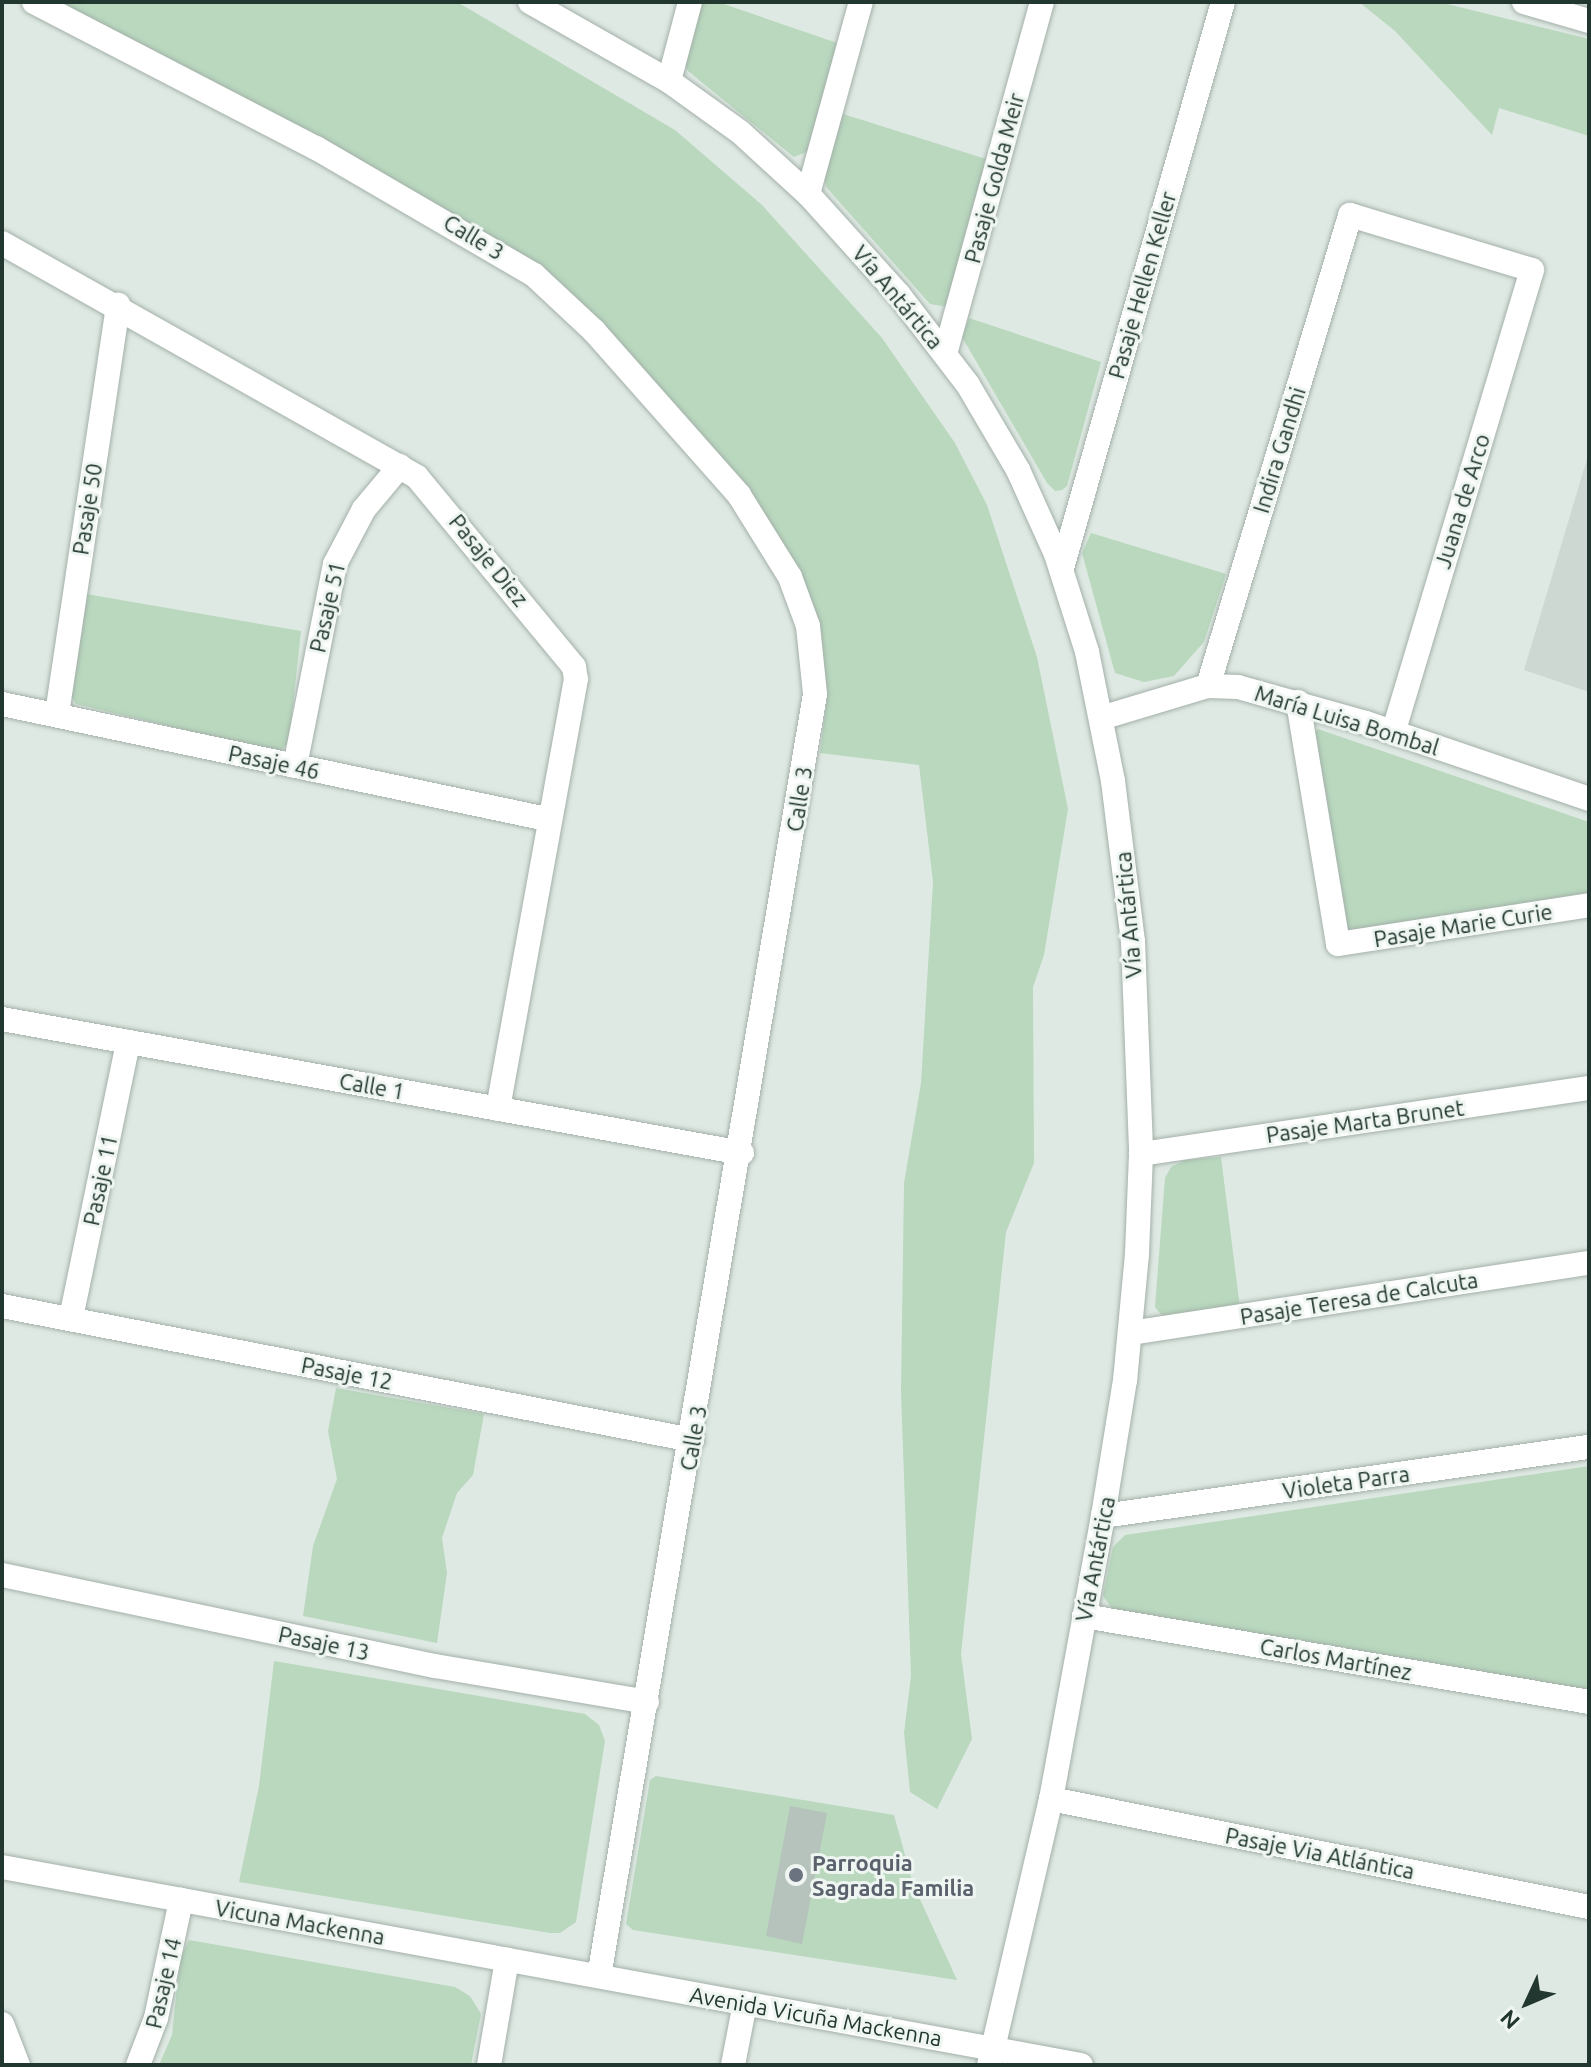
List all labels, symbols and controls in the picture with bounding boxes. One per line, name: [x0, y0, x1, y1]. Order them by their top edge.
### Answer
street label: Pasaje Golda Meir: [959, 90, 1029, 266]
street label: Pasaje Hellen Keller: [1103, 188, 1181, 382]
street label: Calle 3: [439, 209, 509, 265]
street label: Vía Antártica: [847, 240, 949, 354]
street label: Indira Gandhi: [1247, 384, 1311, 516]
street label: Juana de Arco: [1429, 431, 1495, 571]
street label: Pasaje 50: [67, 461, 107, 557]
street label: Pasaje Diez: [444, 509, 534, 611]
street label: Pasaje 51: [304, 559, 350, 655]
street label: María Luisa Bombal: [1252, 679, 1442, 761]
street label: Pasaje 46: [226, 739, 322, 785]
street label: Calle 3: [781, 764, 817, 834]
street label: Vía Antártica: [1109, 851, 1147, 979]
street label: Pasaje Marie Curie: [1372, 898, 1554, 952]
street label: Calle 1: [337, 1067, 407, 1105]
street label: Pasaje Marta Brunet: [1264, 1094, 1466, 1148]
street label: Pasaje 11: [77, 1132, 123, 1228]
street label: Pasaje Teresa de Calcuta: [1238, 1266, 1480, 1330]
street label: Pasaje 12: [299, 1351, 395, 1395]
street label: Calle 3: [674, 1403, 712, 1473]
street label: Violeta Parra: [1281, 1460, 1411, 1504]
street label: Vía Antártica: [1070, 1494, 1120, 1624]
street label: Pasaje 13: [276, 1620, 372, 1666]
street label: Carlos Martínez: [1258, 1633, 1414, 1685]
street label: Pasaje Via Atlántica: [1223, 1822, 1417, 1884]
place label: Parroquia Sagrada Familia: [812, 1849, 974, 1900]
marker: Parroquia Sagrada Familia: [787, 1866, 805, 1884]
street label: Vicuna Mackenna: [213, 1894, 387, 1950]
street label: Pasaje 14: [140, 1935, 186, 2031]
north arrow: [1487, 1963, 1567, 2043]
street label: Avenida Vicuña Mackenna: [688, 1981, 944, 2051]
text: N: [1495, 2005, 1524, 2035]

